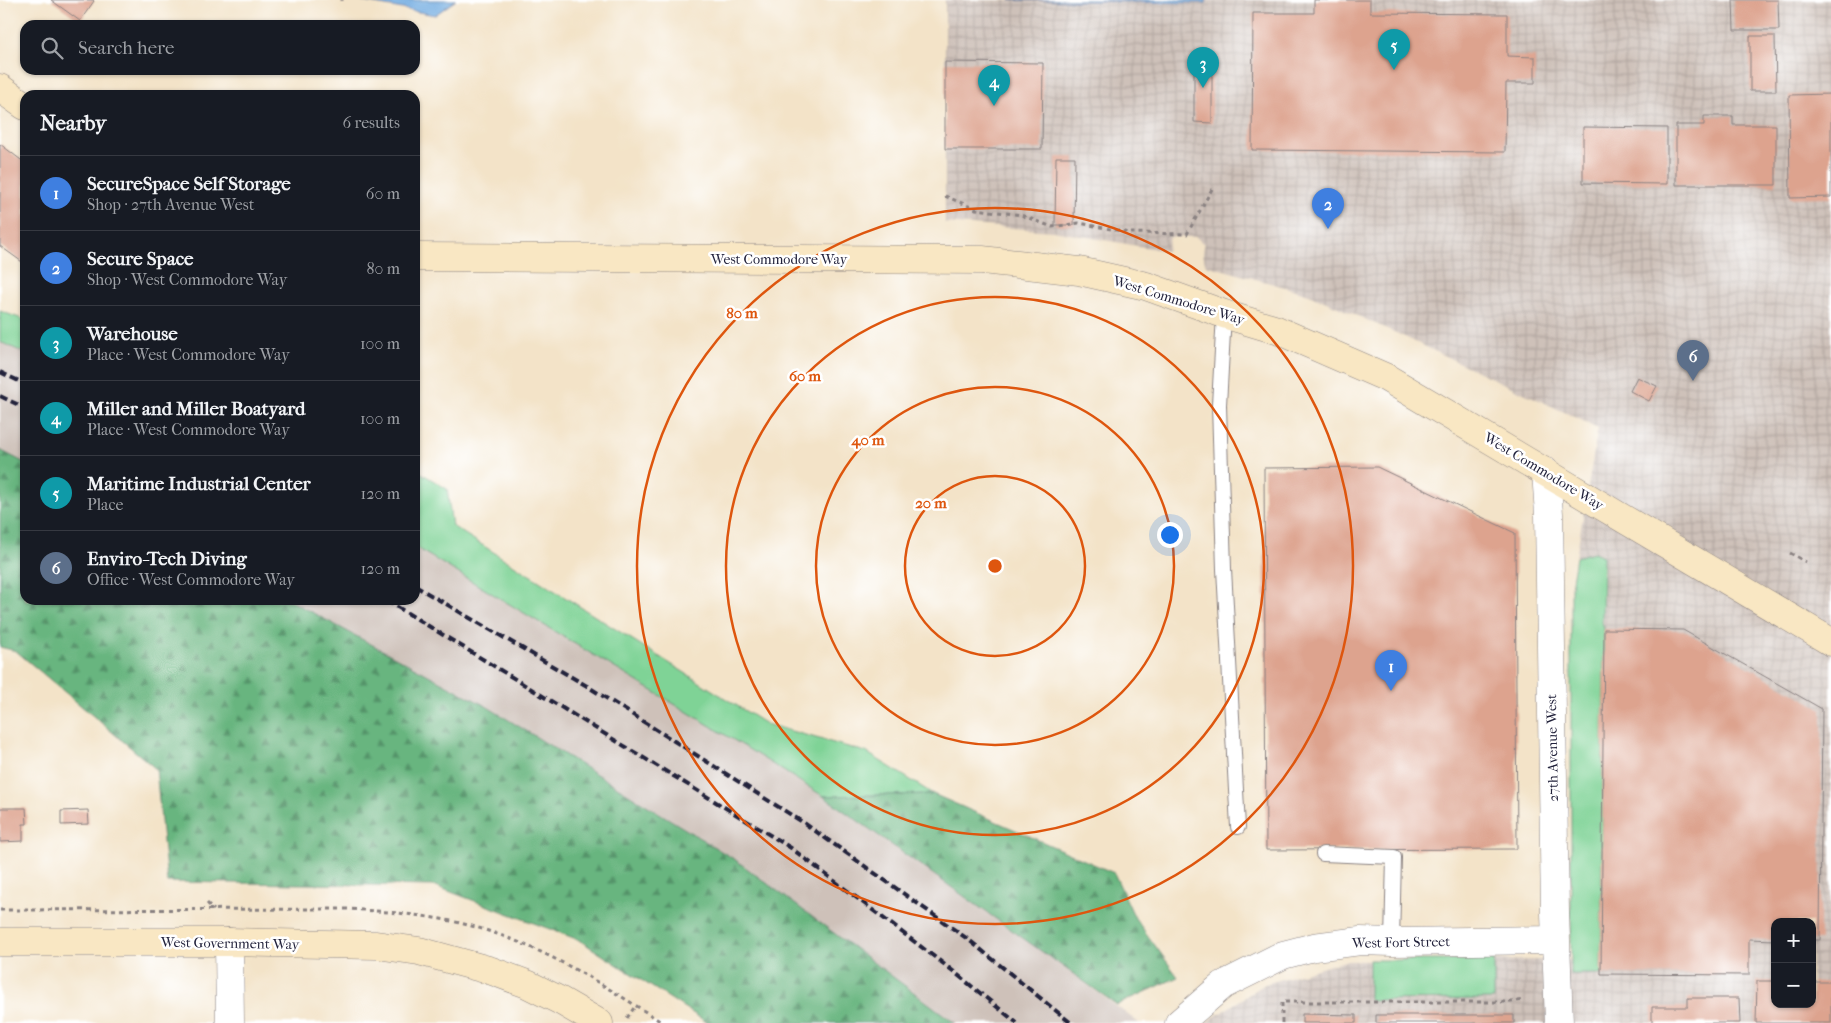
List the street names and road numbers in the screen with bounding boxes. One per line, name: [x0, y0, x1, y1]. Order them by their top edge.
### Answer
street label: West Commodore Way: [710, 251, 848, 268]
street label: West Commodore Way: [1110, 272, 1247, 329]
street label: West Commodore Way: [1480, 428, 1607, 514]
street label: 27th Avenue West: [1543, 694, 1562, 802]
street label: West Fort Street: [1351, 933, 1450, 952]
street label: West Government Way: [160, 934, 300, 953]

